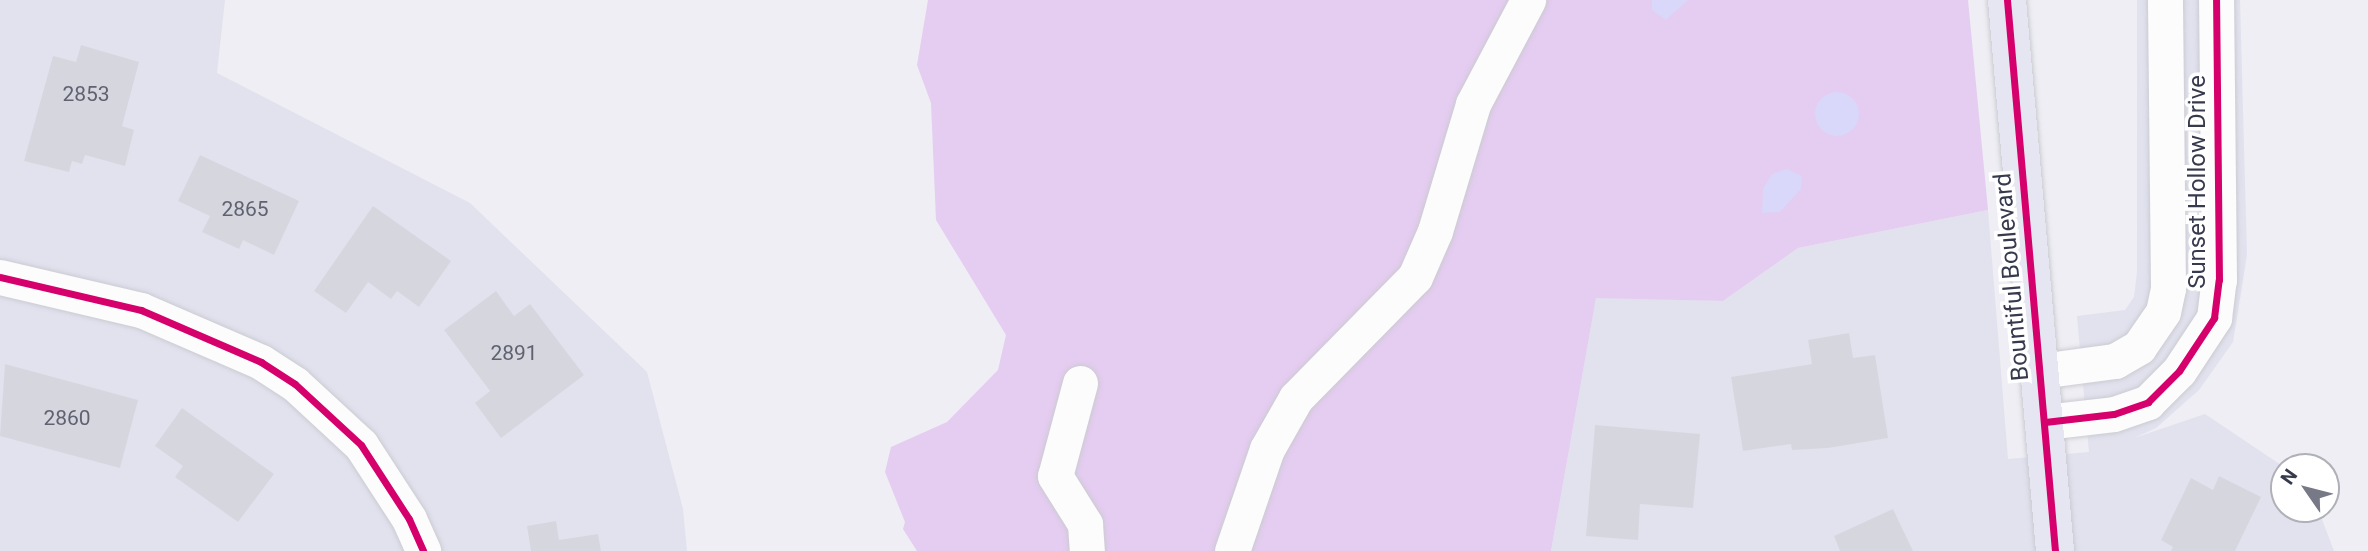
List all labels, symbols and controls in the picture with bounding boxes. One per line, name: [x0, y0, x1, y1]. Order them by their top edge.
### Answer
street label: Sunset Hollow Drive: [2184, 75, 2212, 289]
house number: 2853: [62, 81, 110, 107]
street label: Bountiful Boulevard: [1989, 172, 2035, 382]
house number: 2865: [221, 196, 269, 222]
house number: 2891: [490, 340, 538, 366]
house number: 2860: [43, 405, 91, 431]
north arrow: [2270, 453, 2340, 523]
text: N: [2276, 465, 2302, 489]

